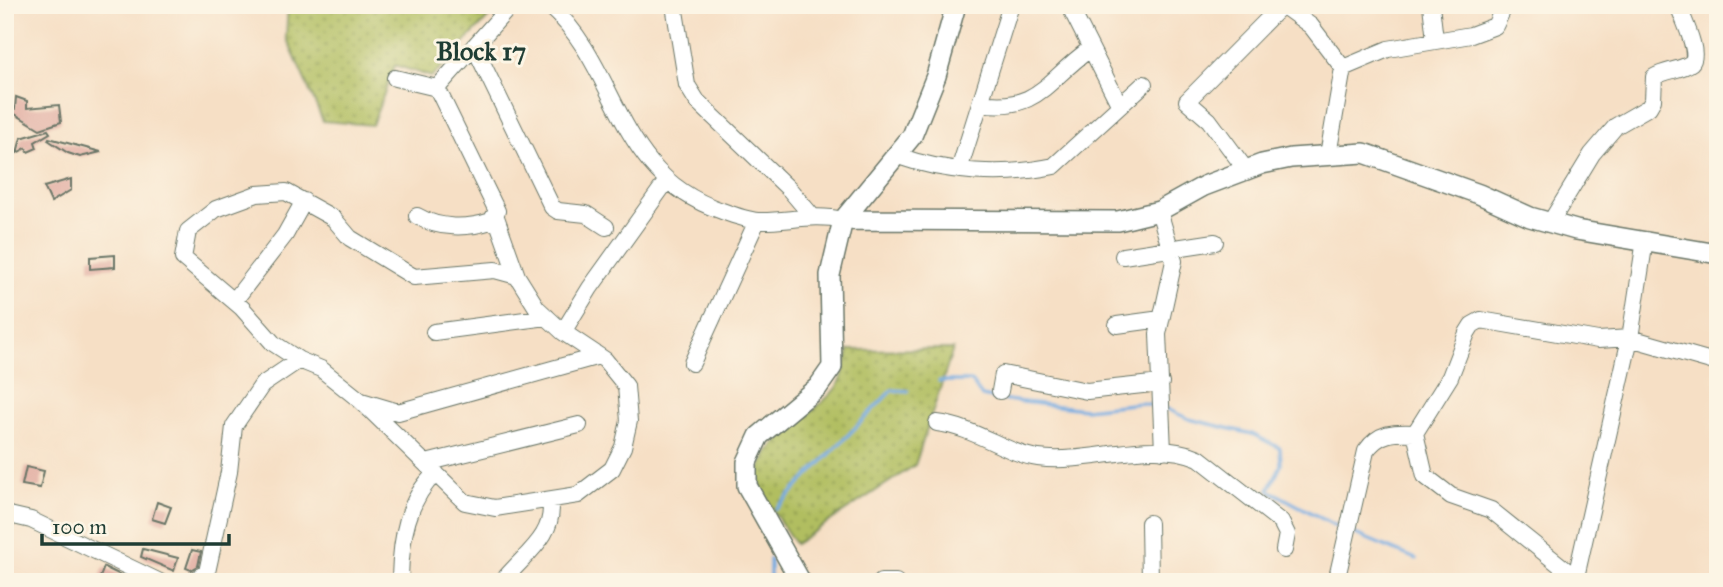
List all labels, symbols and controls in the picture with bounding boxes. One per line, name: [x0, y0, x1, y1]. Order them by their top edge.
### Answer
district label: Block 17: [436, 35, 526, 67]
scale bar: [42, 503, 229, 547]
text: 100 m: [52, 514, 107, 540]

